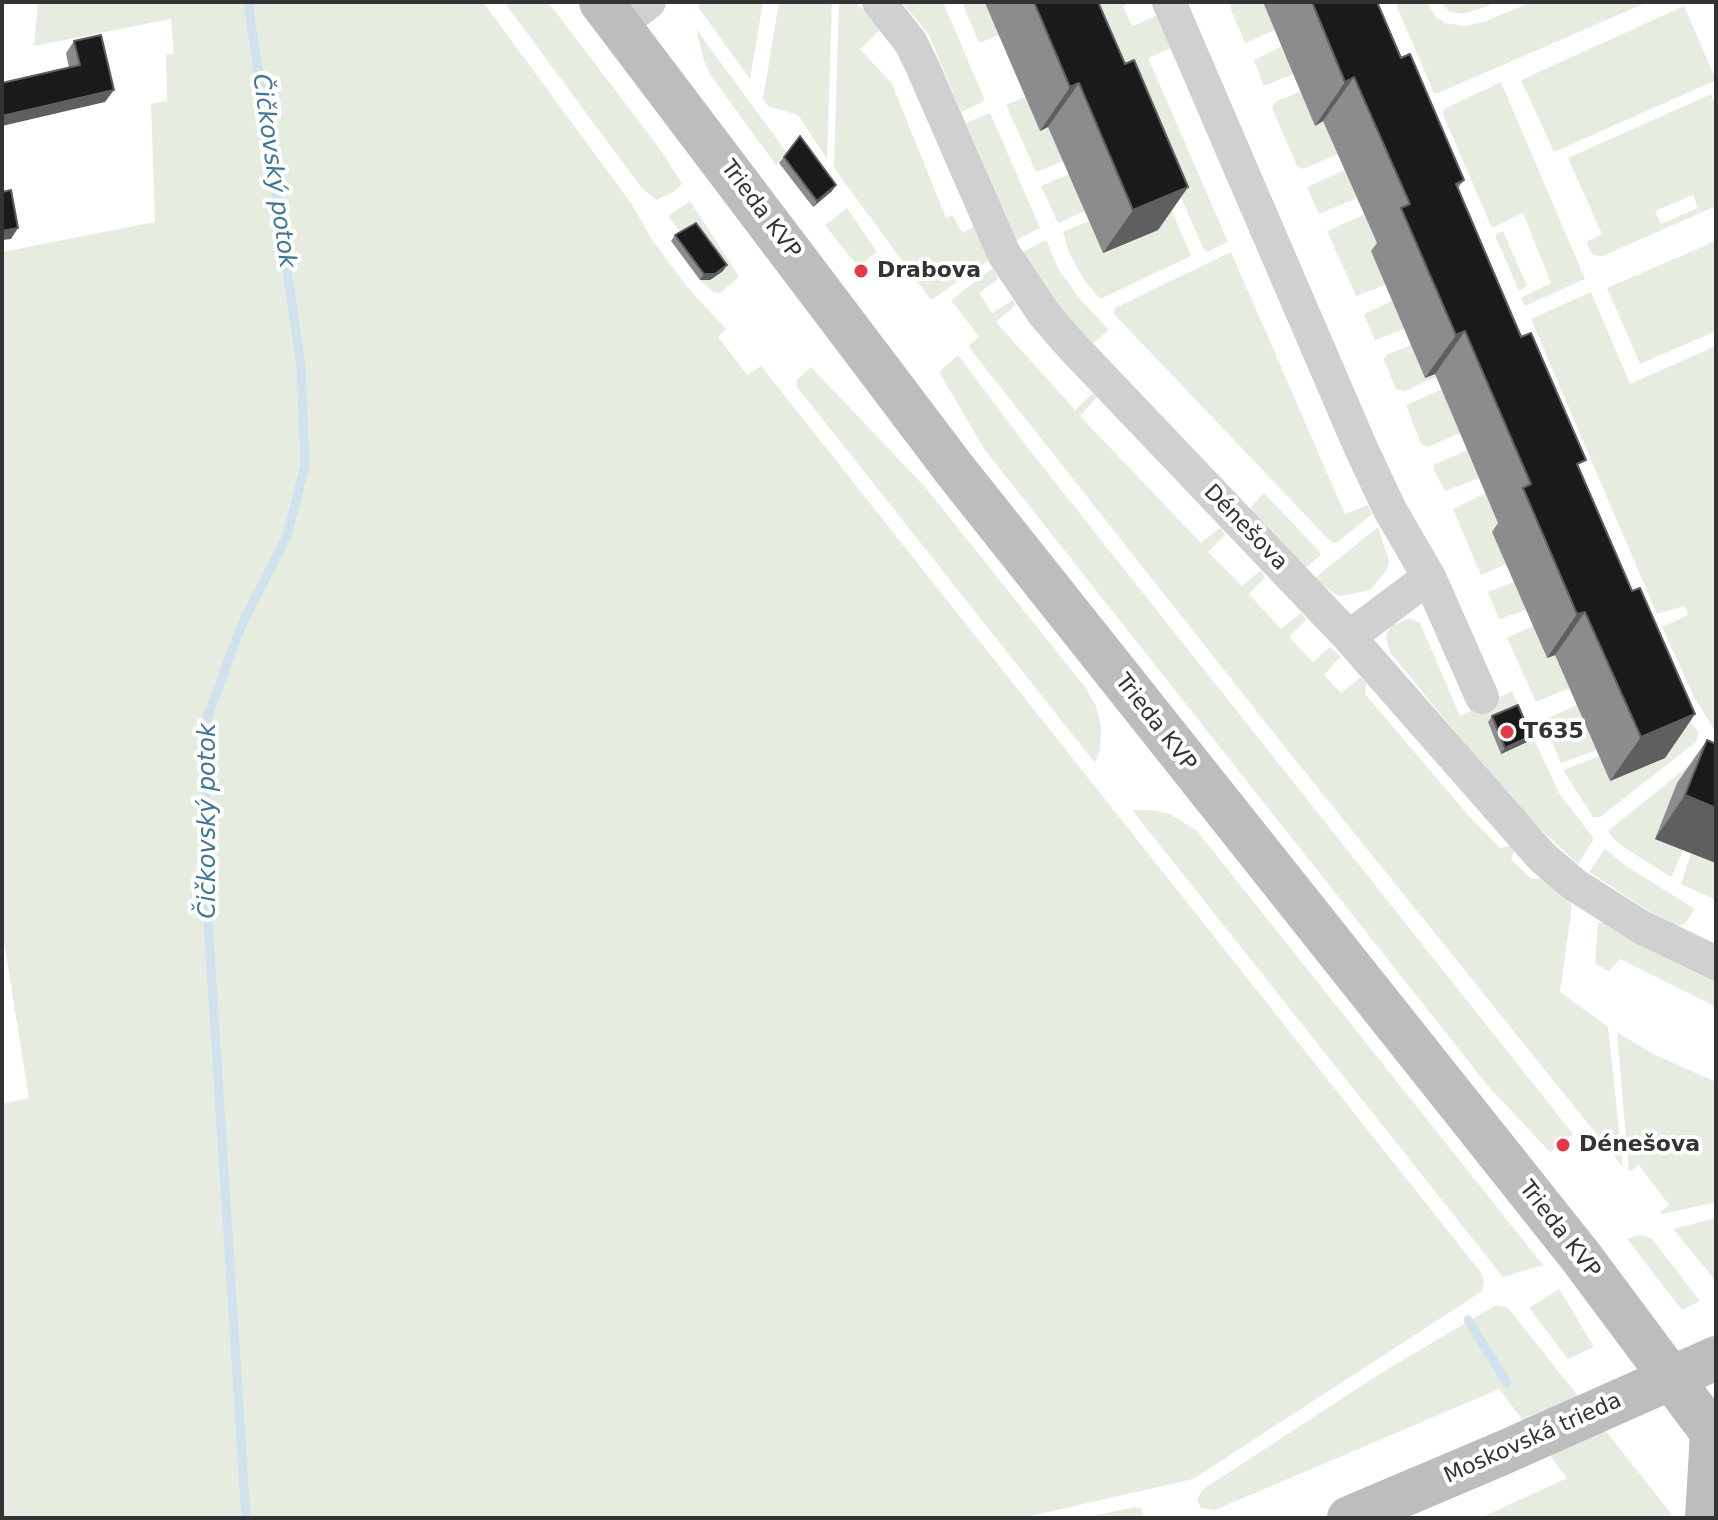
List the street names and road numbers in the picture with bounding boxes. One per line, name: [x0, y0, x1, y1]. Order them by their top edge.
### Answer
street label: Trieda KVP: [715, 156, 805, 264]
street label: Dénešova: [1198, 479, 1292, 577]
street label: Trieda KVP: [1109, 669, 1201, 777]
street label: Trieda KVP: [1513, 1176, 1605, 1284]
street label: Moskovská trieda: [1440, 1388, 1626, 1490]

